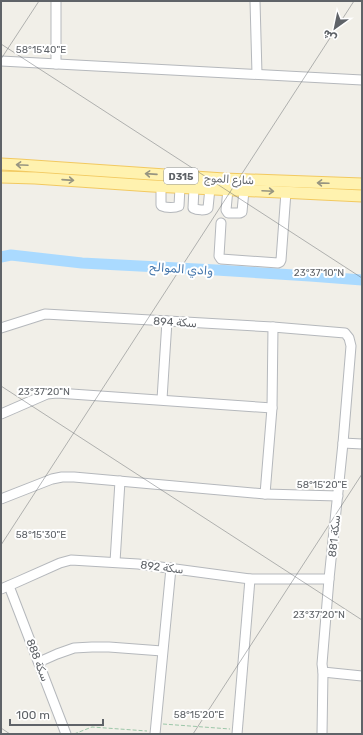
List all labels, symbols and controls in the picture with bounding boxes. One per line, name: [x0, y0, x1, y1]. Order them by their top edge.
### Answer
north arrow: [315, 8, 355, 48]
text: ش: [320, 27, 339, 45]
text: 58°15'40"E: [16, 44, 66, 56]
one-way arrow: [16, 161, 29, 169]
road number: D315: [164, 168, 198, 184]
one-way arrow: [145, 170, 158, 177]
street label: شارع الموج: [204, 172, 254, 189]
one-way arrow: [61, 176, 74, 183]
one-way arrow: [317, 179, 330, 187]
one-way arrow: [261, 188, 274, 195]
water label: وادي الموالح: [148, 260, 214, 280]
text: 23°37'10"N: [294, 267, 344, 279]
street label: سكة 894: [153, 315, 197, 330]
text: 23°37'20"N: [18, 386, 70, 398]
text: 58°15'20"E: [297, 479, 347, 491]
street label: سكة 881: [326, 514, 343, 558]
text: 58°15'30"E: [16, 529, 66, 541]
street label: سكة 892: [140, 558, 184, 577]
text: 23°37'20"N: [293, 609, 345, 621]
street label: سكة 888: [23, 637, 52, 683]
scale bar: [10, 701, 103, 727]
text: 100 m: [16, 708, 50, 722]
text: 58°15'20"E: [174, 709, 224, 721]

